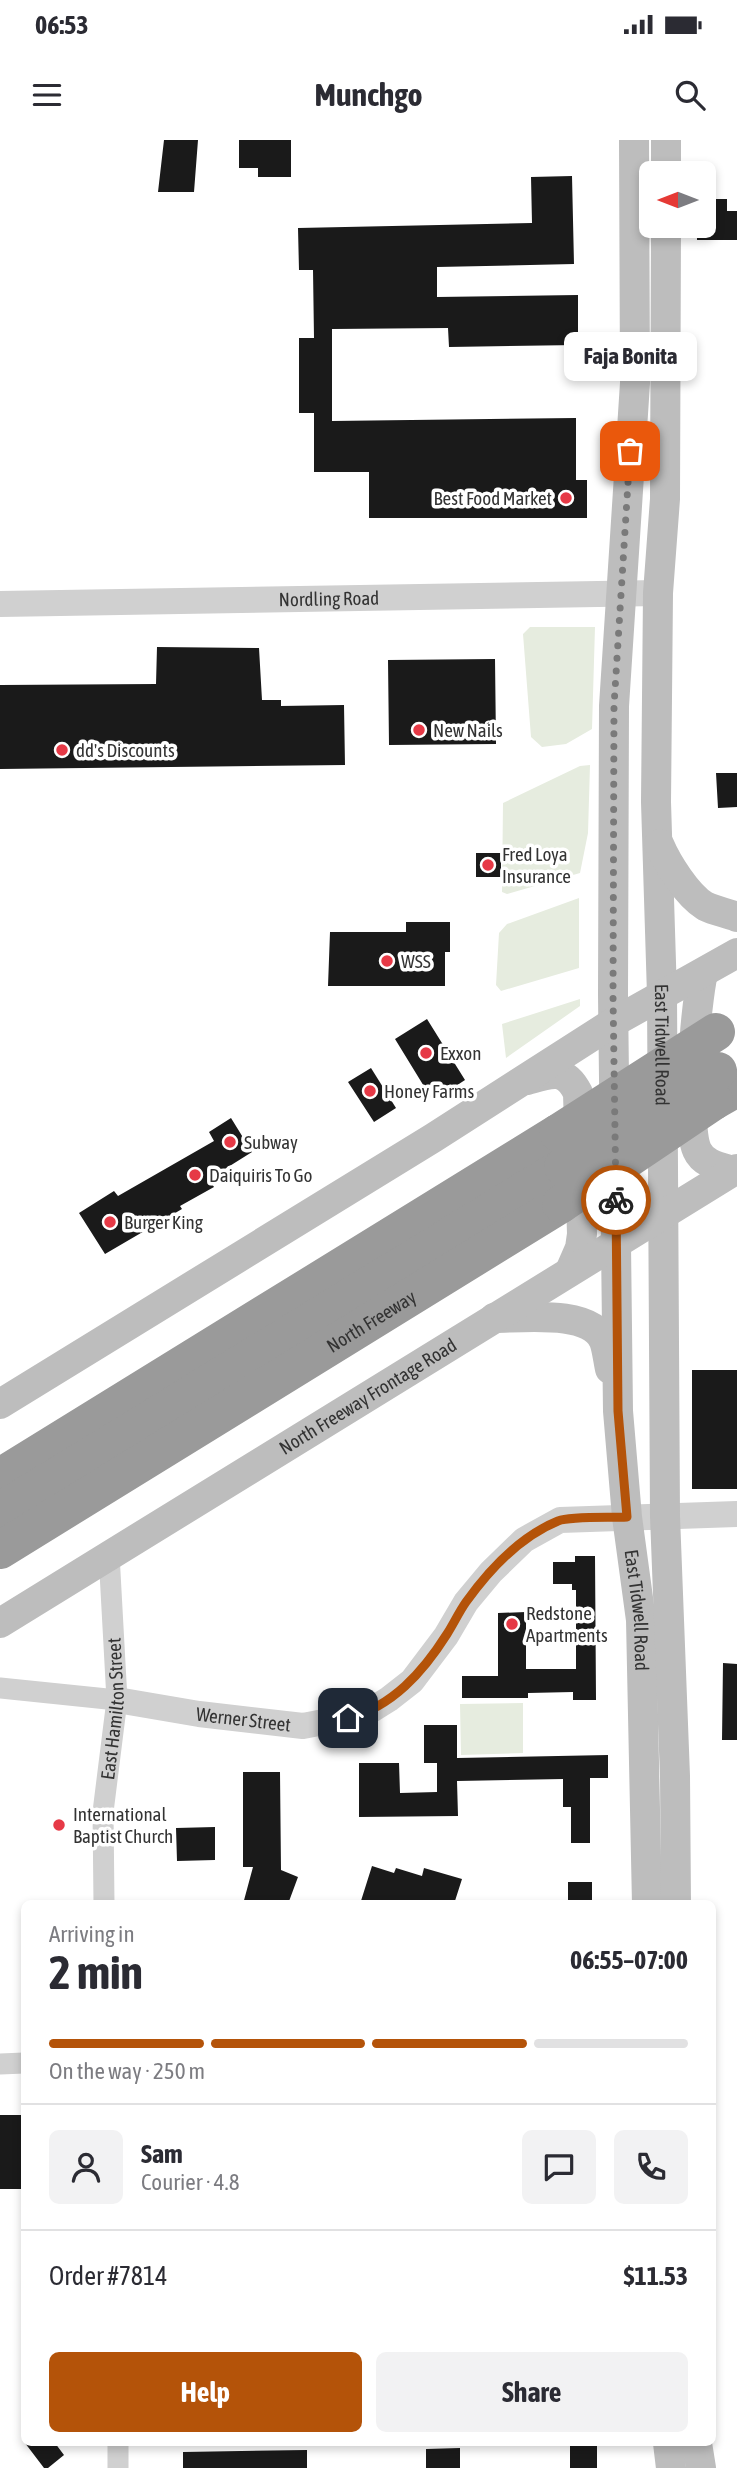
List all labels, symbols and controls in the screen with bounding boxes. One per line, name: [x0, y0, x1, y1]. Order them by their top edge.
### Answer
text: 06:53: [35, 10, 89, 40]
icon: menu: [28, 76, 66, 114]
text: Munchgo: [315, 76, 422, 113]
icon: search: [671, 76, 709, 114]
north arrow: [639, 161, 716, 238]
map controls: [639, 161, 716, 238]
callout: Faja Bonita: [564, 332, 696, 381]
text: Faja Bonita: [583, 343, 678, 369]
pin: [600, 421, 660, 481]
icon: bag: [611, 432, 649, 470]
place label: Best Food Market: [434, 487, 552, 509]
marker: Best Food Market: [558, 490, 574, 506]
street label: Nordling Road: [279, 587, 379, 610]
place label: New Nails: [433, 719, 503, 741]
marker: New Nails: [411, 722, 427, 738]
place label: dd's Discounts: [76, 739, 175, 761]
marker: dd's Discounts: [54, 742, 70, 758]
place label: Fred Loya Insurance: [502, 843, 571, 887]
marker: Fred Loya Insurance: [480, 857, 496, 873]
place label: WSS: [401, 950, 431, 972]
marker: WSS: [379, 953, 395, 969]
street label: East Tidwell Road: [651, 983, 674, 1106]
place label: Exxon: [440, 1042, 481, 1064]
marker: Exxon: [418, 1045, 434, 1061]
place label: Honey Farms: [384, 1080, 474, 1102]
marker: Honey Farms: [362, 1083, 378, 1099]
place label: Subway: [244, 1131, 298, 1153]
marker: Subway: [222, 1134, 238, 1150]
place label: Daiquiris To Go: [209, 1164, 312, 1186]
courier: [581, 1165, 651, 1235]
marker: Daiquiris To Go: [187, 1167, 203, 1183]
icon: bike: [597, 1181, 635, 1219]
place label: Burger King: [124, 1211, 204, 1233]
marker: Burger King: [102, 1214, 118, 1230]
street label: North Freeway: [323, 1285, 420, 1357]
street label: North Freeway Frontage Road: [275, 1333, 460, 1459]
street label: East Tidwell Road: [621, 1548, 653, 1671]
place label: Redstone Apartments: [526, 1602, 608, 1646]
marker: Redstone Apartments: [504, 1616, 520, 1632]
street label: East Hamilton Street: [96, 1637, 128, 1781]
pin: [318, 1688, 378, 1748]
icon: home: [329, 1699, 367, 1737]
street label: Werner Street: [195, 1703, 292, 1736]
place label: International Baptist Church: [73, 1803, 173, 1847]
marker: International Baptist Church: [51, 1817, 67, 1833]
text: Arriving in: [49, 1921, 135, 1947]
text: 06:55–07:00: [570, 1945, 688, 1975]
text: 2 min: [49, 1946, 143, 1999]
text: On the way · 250 m: [49, 2058, 205, 2084]
button: person: [49, 2130, 123, 2204]
button: chat: [522, 2130, 596, 2204]
button: phone: [614, 2130, 688, 2204]
text: Sam: [141, 2139, 183, 2169]
text: Courier · 4.8: [141, 2169, 240, 2195]
text: Order #7814: [49, 2261, 168, 2291]
text: $11.53: [624, 2261, 688, 2291]
button: Help: [49, 2352, 362, 2432]
button: Share: [376, 2352, 688, 2432]

